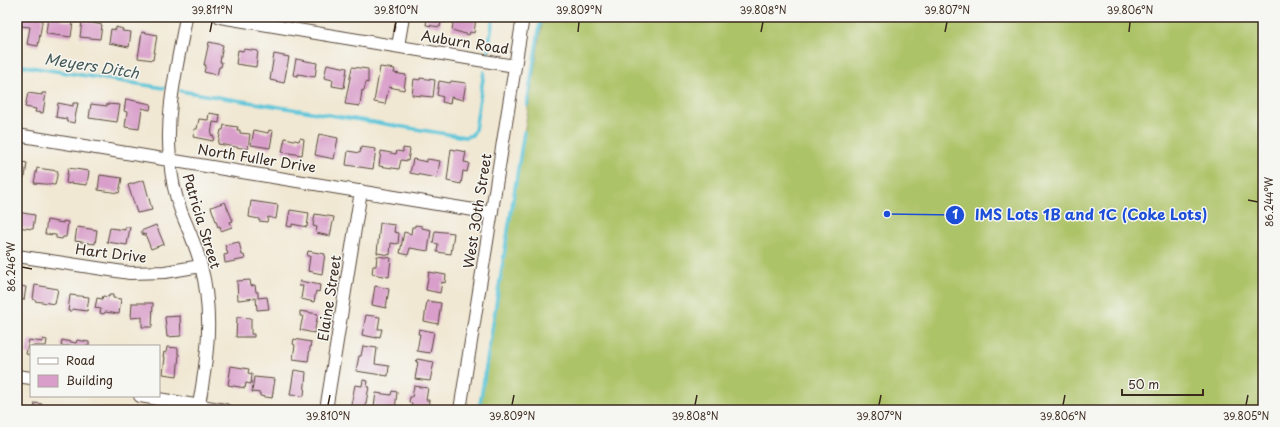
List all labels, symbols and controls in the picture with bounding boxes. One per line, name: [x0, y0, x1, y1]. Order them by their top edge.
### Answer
text: 39.811°N: [191, 2, 233, 17]
text: 39.810°N: [374, 2, 419, 17]
text: 39.809°N: [556, 2, 602, 17]
text: 39.808°N: [739, 2, 787, 17]
text: 39.807°N: [924, 2, 970, 17]
text: 39.806°N: [1107, 2, 1154, 17]
street label: Auburn Road: [420, 25, 510, 59]
water label: Meyers Ditch: [43, 46, 141, 84]
street label: North Fuller Drive: [196, 138, 318, 178]
street label: West 30th Street: [458, 152, 497, 270]
street label: Patricia Street: [178, 171, 226, 271]
text: 86.244°W: [1261, 176, 1276, 227]
callout: IMS Lots 1B and 1C (Coke Lots): [945, 201, 1216, 228]
text: IMS Lots 1B and 1C (Coke Lots): [975, 202, 1207, 225]
text: 1: [952, 205, 958, 223]
street label: Hart Drive: [74, 238, 148, 268]
text: 86.246°W: [3, 241, 18, 292]
street label: Elaine Street: [312, 253, 346, 342]
legend: [30, 345, 160, 397]
text: Road: [66, 351, 95, 369]
text: Building: [66, 371, 113, 389]
scale bar: [1122, 371, 1203, 397]
text: 50 m: [1128, 375, 1159, 393]
text: 39.810°N: [306, 408, 351, 423]
text: 39.809°N: [489, 408, 535, 423]
text: 39.808°N: [671, 408, 719, 423]
text: 39.807°N: [856, 408, 902, 423]
text: 39.806°N: [1040, 408, 1087, 423]
text: 39.805°N: [1223, 408, 1270, 423]

